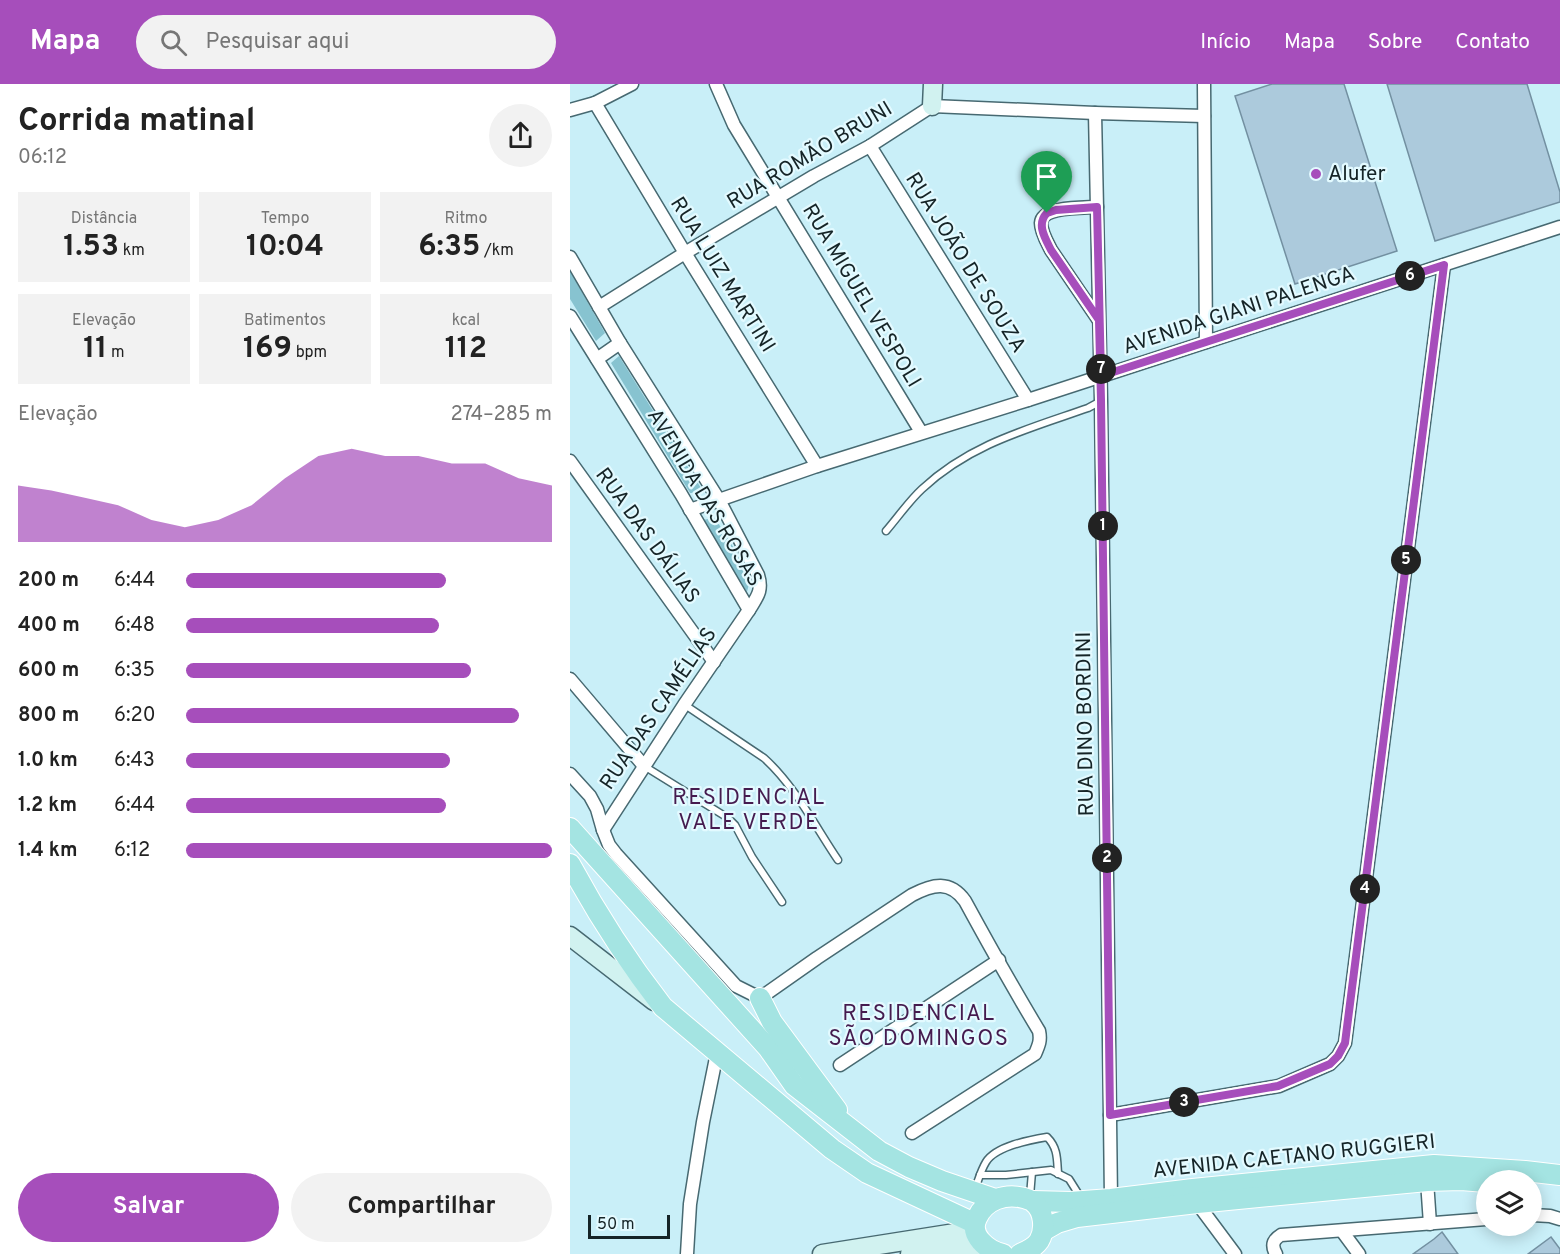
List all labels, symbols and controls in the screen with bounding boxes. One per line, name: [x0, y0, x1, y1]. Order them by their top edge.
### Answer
search box: [136, 15, 556, 69]
text: Mapa: [30, 24, 100, 60]
icon: search: [157, 26, 190, 59]
text: Pesquisar aqui: [205, 29, 349, 56]
text: Início: [1200, 29, 1251, 56]
text: Mapa: [1284, 29, 1335, 56]
text: Sobre: [1368, 29, 1422, 56]
text: Contato: [1455, 29, 1530, 56]
street label: RUA ROMÃO BRUNI: [722, 96, 898, 216]
text: Corrida matinal: [18, 101, 255, 143]
button: share: [489, 104, 552, 167]
text: 06:12: [18, 145, 67, 171]
pin: [1021, 151, 1072, 213]
icon: arrive: [1030, 160, 1063, 193]
place label: Alufer: [1328, 161, 1386, 188]
marker: Alufer: [1309, 167, 1323, 181]
street label: RUA JOÃO DE SOUZA: [898, 168, 1032, 358]
street label: RUA LUIZ MARTINI: [663, 192, 781, 358]
street label: RUA MIGUEL VESPOLI: [795, 199, 927, 393]
text: Distância: [71, 209, 137, 229]
text: Tempo: [261, 209, 309, 229]
text: Ritmo: [445, 209, 487, 229]
text: 1.53: [63, 229, 119, 266]
text: 10:04: [246, 229, 324, 266]
text: 6:35: [418, 229, 480, 266]
text: km: [119, 241, 145, 261]
text: /km: [480, 241, 514, 261]
street label: AVENIDA GIANI PALENGA: [1120, 261, 1358, 361]
pin: 6: [1395, 261, 1425, 291]
text: 6: [1405, 266, 1415, 286]
text: Elevação: [72, 311, 136, 331]
text: Batimentos: [244, 311, 326, 331]
text: kcal: [452, 311, 480, 331]
text: 11: [83, 331, 107, 368]
text: 169: [243, 331, 292, 368]
text: 112: [445, 331, 487, 368]
text: m: [107, 343, 125, 363]
text: bpm: [292, 343, 327, 363]
pin: 7: [1086, 354, 1116, 384]
text: 7: [1097, 359, 1105, 379]
text: Elevação: [18, 402, 98, 428]
text: 274–285 m: [450, 402, 552, 428]
street label: AVENIDA DAS ROSAS: [640, 404, 768, 592]
street label: RUA DAS DÁLIAS: [589, 462, 706, 609]
pin: 1: [1088, 511, 1118, 541]
text: 1: [1100, 516, 1106, 536]
pin: 5: [1391, 545, 1421, 575]
text: 5: [1401, 550, 1411, 570]
text: 200 m: [18, 568, 79, 594]
text: 6:44: [114, 568, 155, 594]
text: 400 m: [18, 613, 80, 639]
text: 6:48: [114, 613, 155, 639]
street label: RUA DAS CAMÉLIAS: [594, 622, 723, 795]
street label: RUA DINO BORDINI: [1071, 631, 1101, 817]
text: 600 m: [18, 658, 79, 684]
text: 6:35: [114, 658, 155, 684]
text: 800 m: [18, 703, 79, 729]
text: 6:20: [114, 703, 156, 729]
text: 1.0 km: [18, 748, 78, 774]
text: 6:43: [114, 748, 155, 774]
district label: RESIDENCIAL VALE VERDE: [672, 785, 826, 837]
text: 1.2 km: [18, 793, 77, 819]
text: 6:44: [114, 793, 155, 819]
text: 1.4 km: [18, 838, 78, 864]
text: 6:12: [114, 838, 150, 864]
pin: 2: [1092, 843, 1122, 873]
text: 2: [1102, 848, 1112, 868]
pin: 4: [1350, 874, 1380, 904]
text: 4: [1360, 879, 1370, 899]
district label: RESIDENCIAL SÃO DOMINGOS: [829, 1001, 1009, 1053]
pin: 3: [1169, 1087, 1199, 1117]
text: 3: [1179, 1092, 1189, 1112]
street label: AVENIDA CAETANO RUGGIERI: [1151, 1129, 1437, 1185]
map controls: [1476, 1170, 1542, 1236]
button: layers: [1476, 1170, 1542, 1236]
button: Salvar: [18, 1173, 279, 1242]
button: Compartilhar: [291, 1173, 552, 1242]
scale bar: [588, 1212, 670, 1240]
text: 50 m: [597, 1215, 635, 1235]

